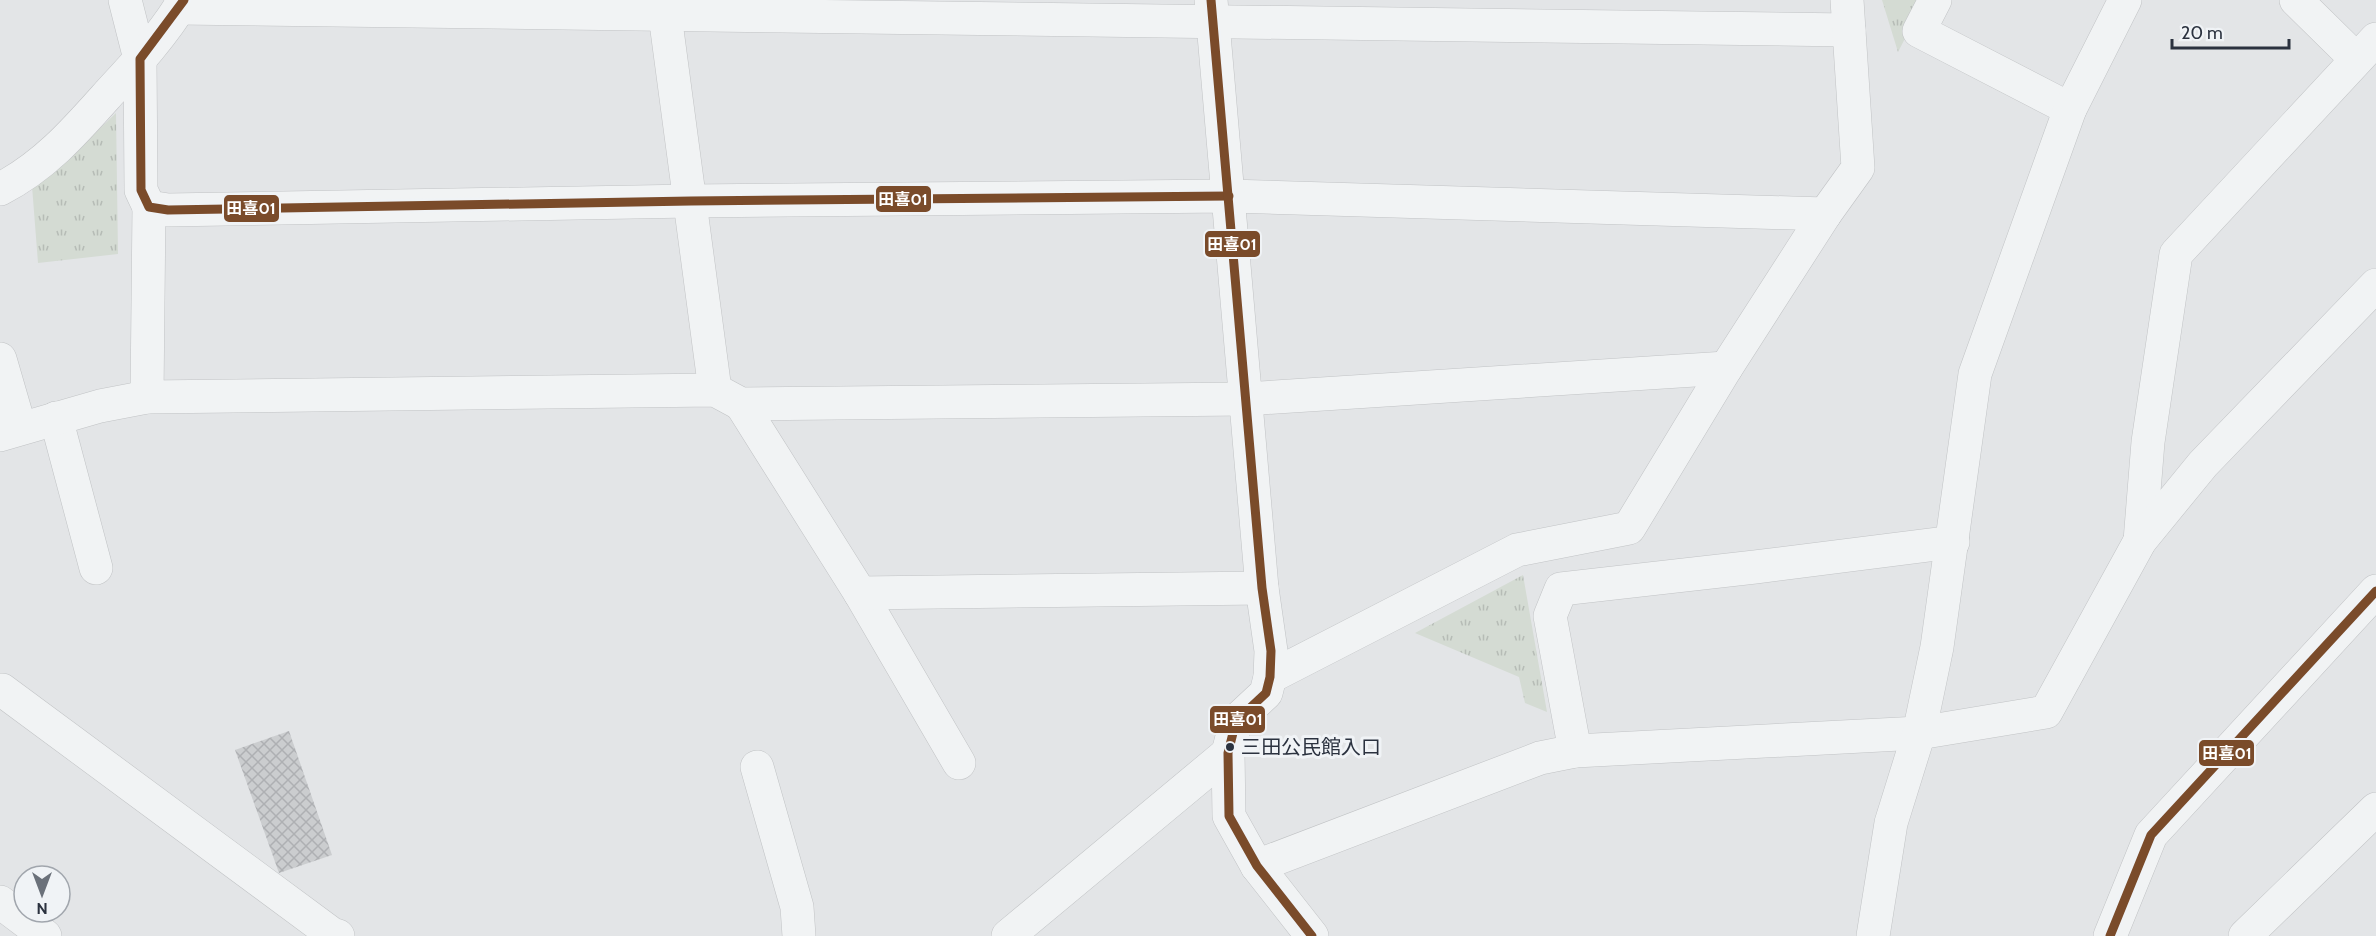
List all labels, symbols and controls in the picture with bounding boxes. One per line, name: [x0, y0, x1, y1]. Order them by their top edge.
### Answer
scale bar: [2172, 12, 2289, 50]
text: 20 m: [2181, 22, 2223, 44]
line badge: 田喜01: [875, 185, 932, 213]
text: 田喜01: [878, 190, 928, 209]
line badge: 田喜01: [223, 194, 280, 223]
text: 田喜01: [226, 199, 276, 218]
line badge: 田喜01: [1204, 230, 1261, 258]
text: 田喜01: [1207, 235, 1257, 254]
line badge: 田喜01: [1209, 705, 1266, 734]
text: 田喜01: [1213, 710, 1263, 729]
place label: 三田公民館入口: [1241, 735, 1381, 759]
line badge: 田喜01: [2198, 739, 2255, 767]
marker: 三田公民館入口: [1224, 741, 1236, 753]
text: 田喜01: [2202, 744, 2252, 763]
north arrow: [12, 864, 72, 924]
text: N: [36, 899, 48, 918]

